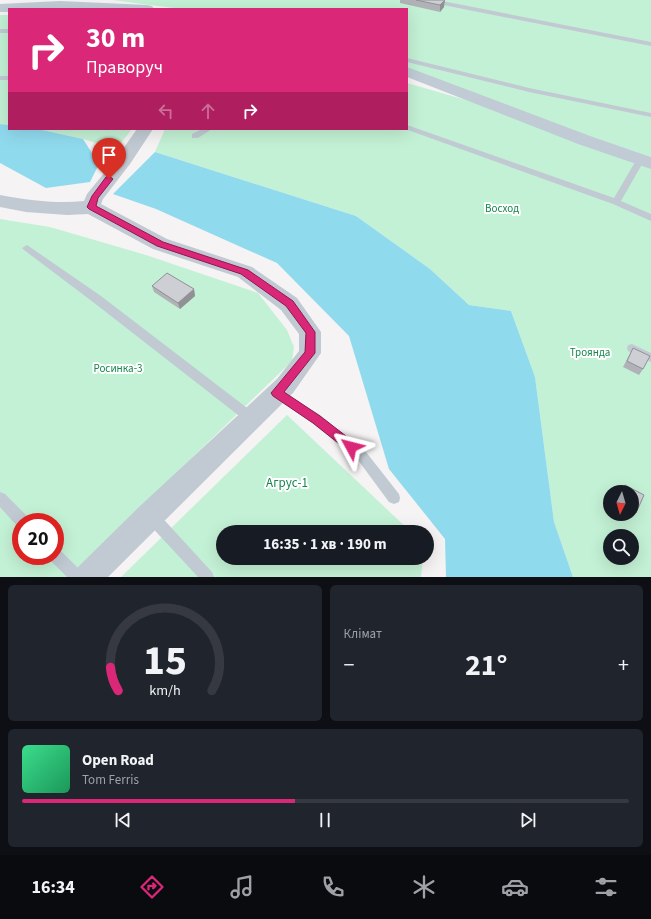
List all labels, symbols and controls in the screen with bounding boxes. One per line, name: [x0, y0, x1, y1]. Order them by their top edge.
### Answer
text: 30 m: [86, 18, 145, 58]
icon: right: [20, 24, 72, 76]
text: Праворуч: [86, 55, 163, 80]
icon: left: [155, 100, 177, 122]
icon: ahead: [197, 100, 219, 122]
icon: right: [239, 100, 261, 122]
pin: [92, 138, 126, 179]
icon: arrive: [98, 144, 120, 166]
park label: Восход: [485, 201, 519, 216]
park label: Троянда: [570, 345, 610, 360]
park label: Росинка-3: [93, 361, 143, 376]
position arrow: [330, 426, 372, 468]
park label: Агрус-1: [266, 474, 308, 492]
north arrow: [603, 485, 639, 521]
map controls: [603, 485, 639, 565]
speed limit sign: 20: [12, 513, 64, 565]
button: search: [603, 529, 639, 565]
text: 16:35 · 1 хв · 190 m: [263, 534, 387, 555]
text: Клімат: [344, 625, 382, 643]
text: 15: [143, 631, 187, 691]
text: 21°: [465, 644, 508, 687]
text: −: [344, 649, 354, 681]
text: +: [618, 649, 629, 681]
text: km/h: [149, 680, 181, 701]
text: Open Road: [82, 750, 154, 771]
text: Tom Ferris: [82, 771, 139, 789]
icon: previous: [112, 809, 134, 831]
icon: pause: [314, 809, 336, 831]
icon: next: [517, 809, 539, 831]
icon: directions: [138, 873, 166, 901]
icon: music: [228, 873, 256, 901]
icon: phone: [319, 873, 347, 901]
icon: climate: [410, 873, 438, 901]
icon: car: [501, 873, 529, 901]
icon: filters: [592, 873, 620, 901]
text: 16:34: [31, 875, 75, 900]

